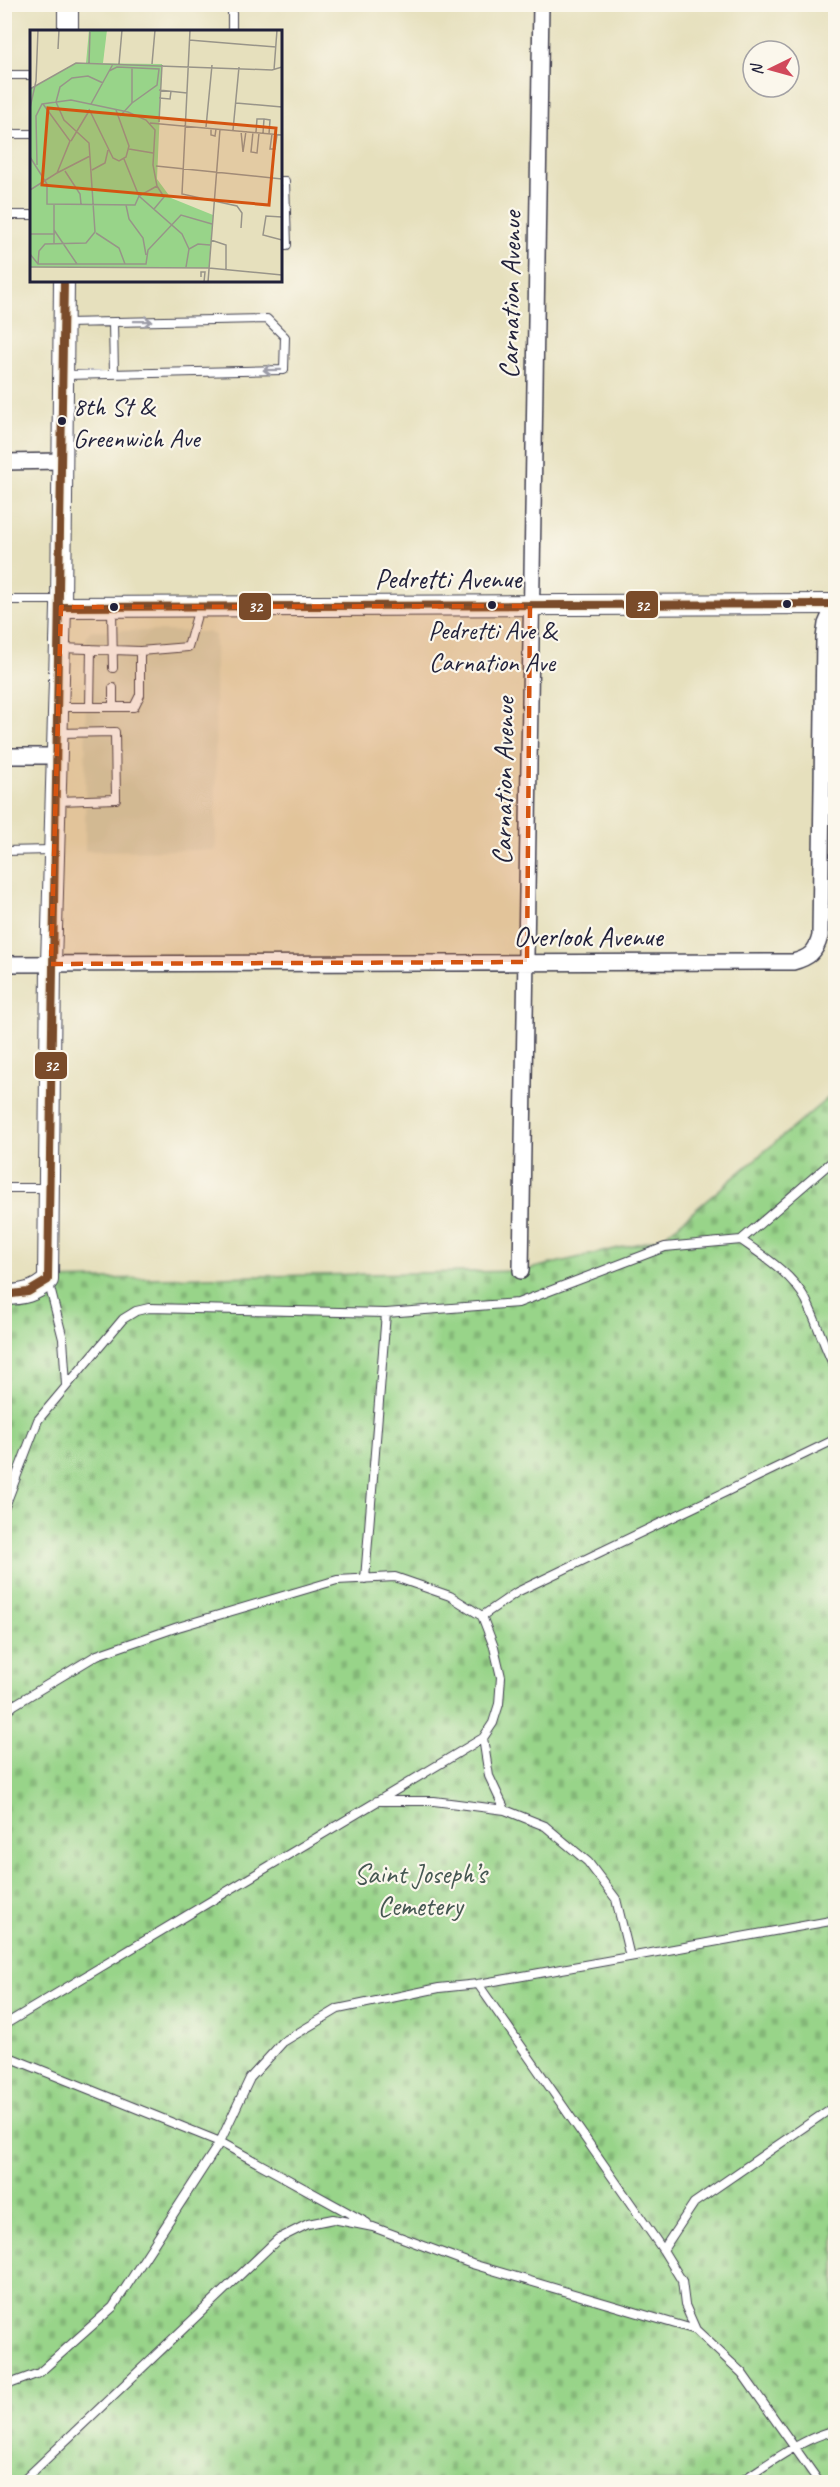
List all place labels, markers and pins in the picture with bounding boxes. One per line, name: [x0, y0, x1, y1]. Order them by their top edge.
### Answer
place label: 8th St & Greenwich Ave: [73, 390, 202, 455]
marker: 8th St & Greenwich Ave: [56, 415, 68, 427]
unlabelled marker: [781, 598, 793, 610]
marker: Pedretti Ave & Carnation Ave: [486, 599, 498, 611]
unlabelled marker: [108, 601, 120, 613]
place label: Pedretti Ave & Carnation Ave: [428, 614, 559, 679]

